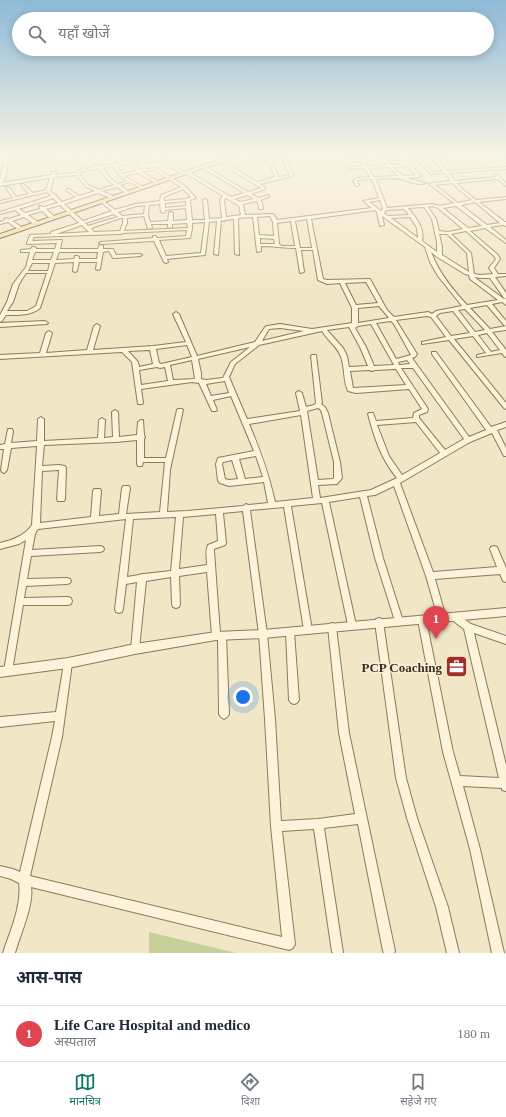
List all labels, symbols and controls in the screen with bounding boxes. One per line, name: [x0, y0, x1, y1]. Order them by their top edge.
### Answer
search box: [12, 12, 494, 56]
icon: search: [26, 23, 48, 45]
text: यहाँ खोजें: [58, 25, 110, 41]
pin: 1: [423, 606, 449, 639]
office icon: PCP Coaching: [444, 654, 470, 680]
place label: PCP Coaching: [361, 660, 442, 675]
your location: [233, 687, 253, 707]
text: आस-पास: [16, 968, 82, 987]
text: Life Care Hospital and medico: [54, 1017, 250, 1033]
text: 1: [26, 1026, 32, 1041]
text: 180 m: [457, 1026, 490, 1041]
text: अस्पताल: [54, 1034, 96, 1049]
tab: मानचित्र: [69, 1071, 101, 1109]
tab: दिशा: [239, 1071, 261, 1109]
tab: सहेजे गए: [400, 1071, 437, 1109]

